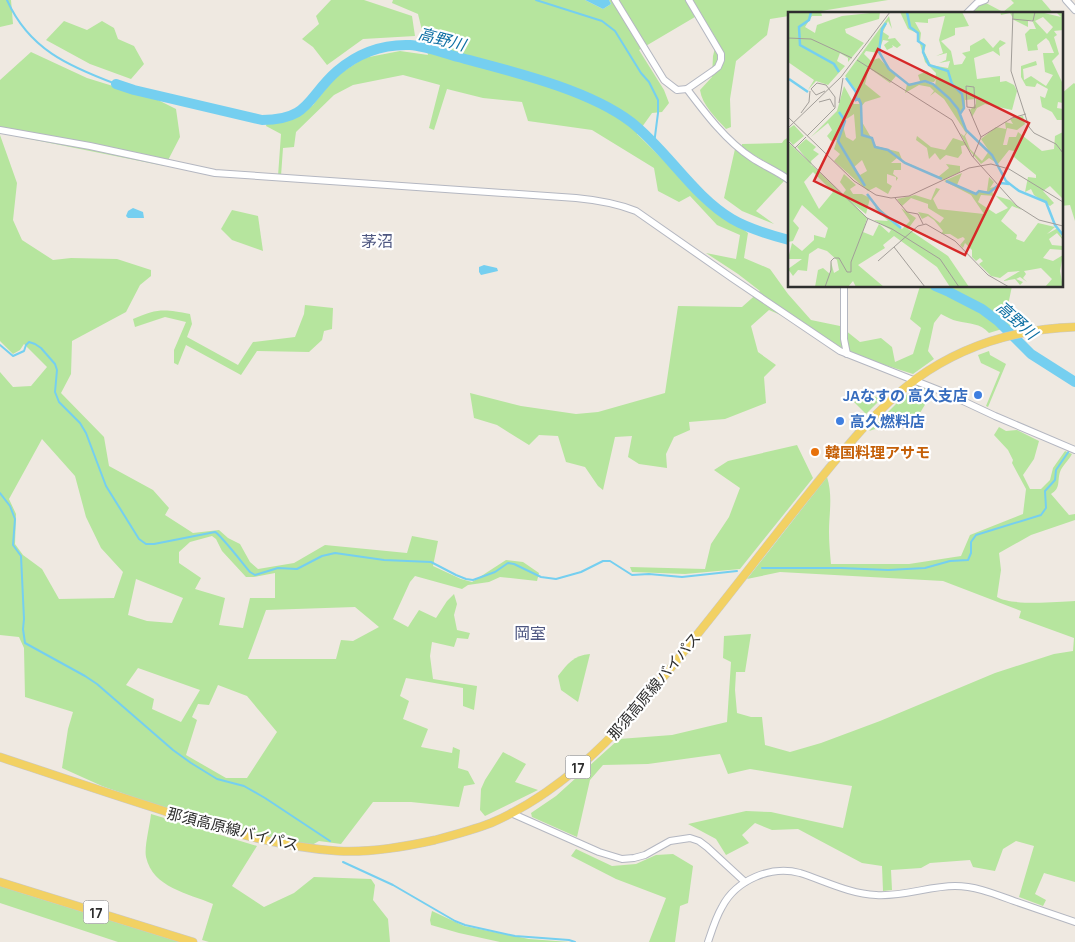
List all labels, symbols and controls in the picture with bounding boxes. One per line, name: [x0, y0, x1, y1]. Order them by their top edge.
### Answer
inset map: [788, 12, 1062, 288]
water label: 高野川: [416, 22, 470, 56]
district label: 茅沼: [361, 230, 393, 252]
water label: 高野川: [992, 296, 1044, 346]
place label: JAなすの 高久支店: [843, 385, 968, 406]
marker: JAなすの 高久支店: [972, 389, 984, 401]
place label: 高久燃料店: [850, 411, 925, 432]
marker: 高久燃料店: [834, 415, 846, 427]
place label: 韓国料理アサモ: [825, 442, 930, 463]
marker: 韓国料理アサモ: [809, 446, 821, 458]
district label: 岡室: [514, 622, 546, 644]
street label: 那須高原線バイパス: [603, 628, 705, 744]
road number: 17: [566, 756, 590, 779]
street label: 那須高原線バイパス: [165, 803, 301, 855]
road number: 17: [84, 900, 108, 924]

